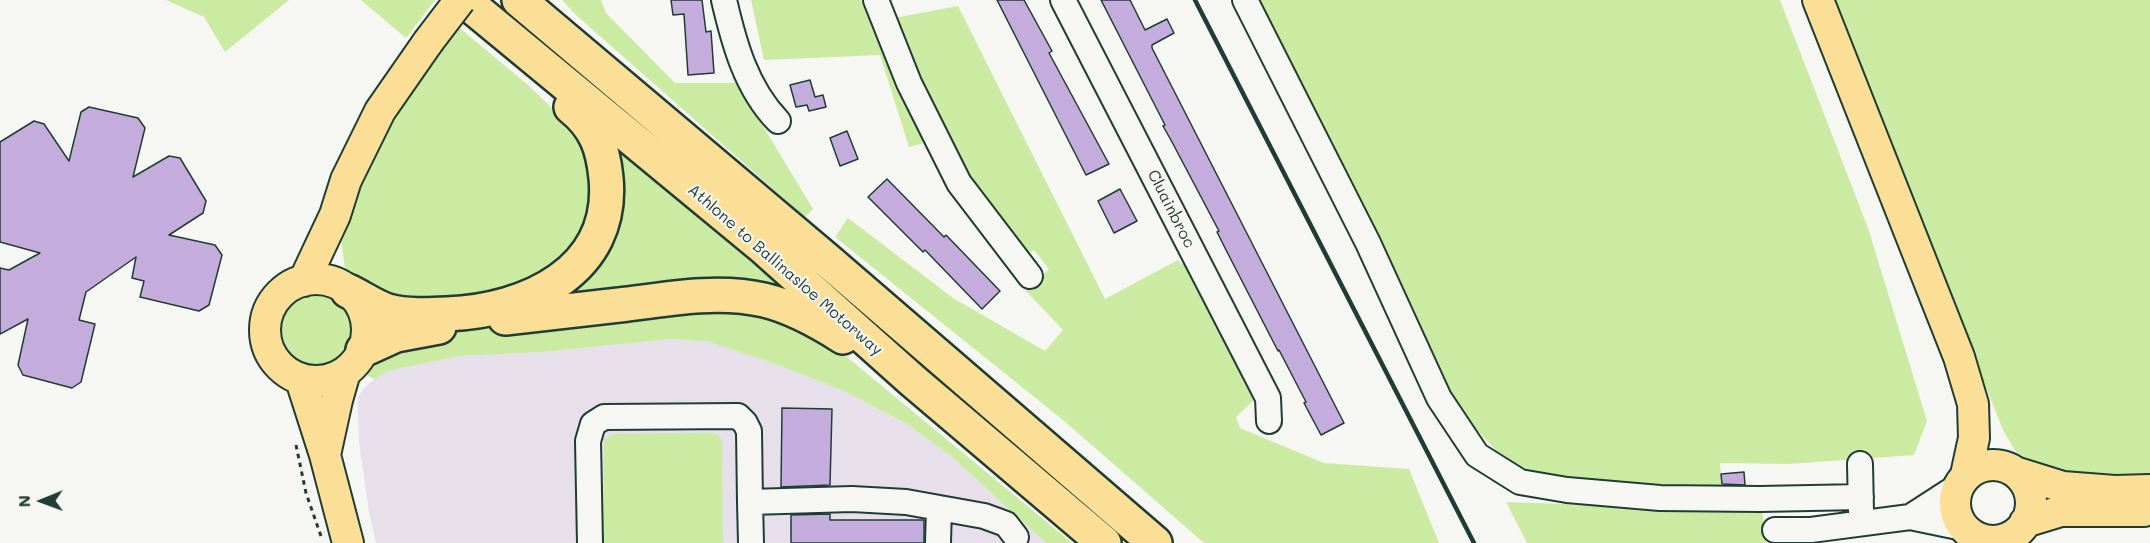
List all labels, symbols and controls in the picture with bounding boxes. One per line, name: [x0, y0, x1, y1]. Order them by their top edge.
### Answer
street label: Cluainbroc: [1143, 167, 1199, 251]
street label: Athlone to Ballinasloe Motorway: [684, 180, 886, 360]
north arrow: [12, 471, 72, 531]
text: N: [13, 495, 34, 508]

